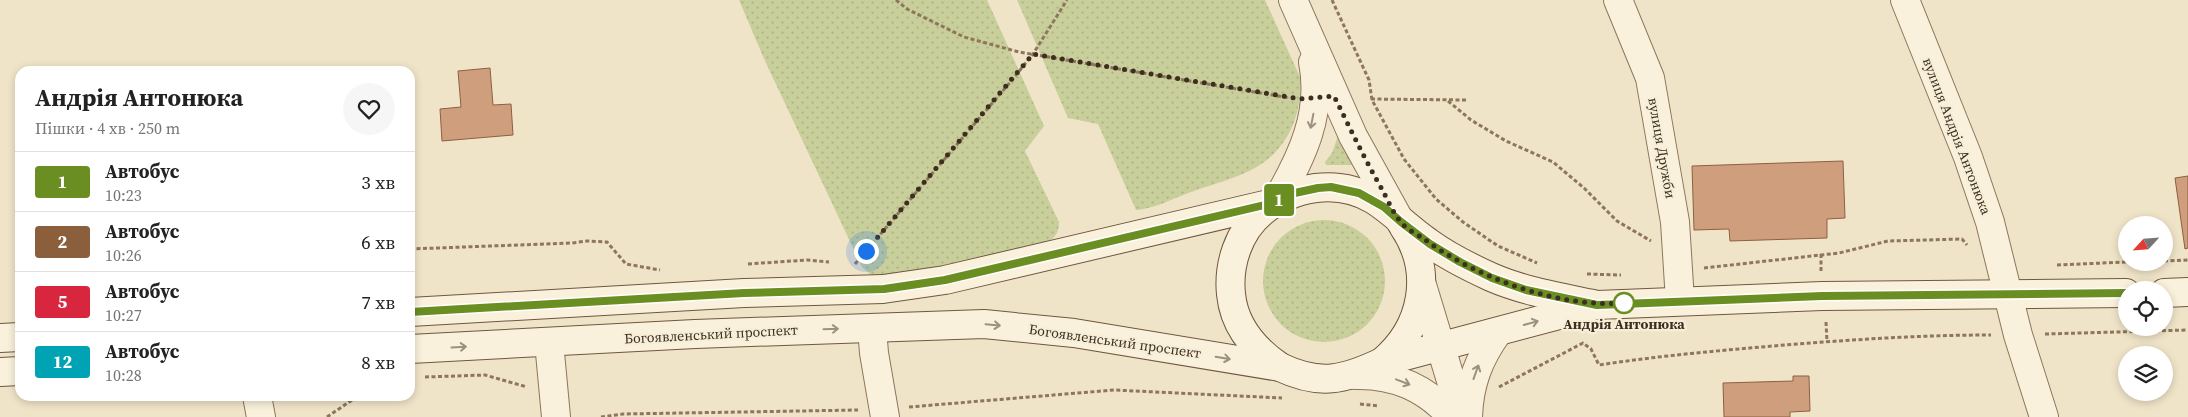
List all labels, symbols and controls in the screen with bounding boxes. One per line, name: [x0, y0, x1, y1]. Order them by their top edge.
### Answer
street label: вулиця Андрія Антонюка: [1918, 54, 1997, 218]
text: Андрія Антонюка: [35, 81, 243, 114]
button: heart: [343, 83, 395, 135]
street label: вулиця Дружби: [1643, 96, 1681, 200]
one-way arrow: [1306, 112, 1316, 128]
text: Пішки · 4 хв · 250 m: [35, 117, 180, 139]
text: Автобус: [105, 158, 180, 184]
text: 1: [58, 169, 67, 194]
text: 3 хв: [361, 169, 395, 195]
text: 10:23: [105, 184, 142, 206]
line badge: 1: [1263, 184, 1295, 216]
text: 1: [1274, 187, 1284, 212]
north arrow: [2118, 216, 2172, 271]
map controls: [2118, 216, 2173, 401]
text: Автобус: [105, 218, 180, 244]
text: 2: [58, 229, 67, 254]
text: 6 хв: [361, 229, 395, 255]
your location: [854, 239, 879, 264]
text: 10:26: [105, 244, 142, 266]
text: Автобус: [105, 278, 180, 304]
button: locate: [2118, 281, 2173, 336]
text: 5: [58, 289, 67, 314]
text: 7 хв: [361, 289, 395, 315]
marker: Андрія Антонюка: [1613, 292, 1635, 314]
text: 10:27: [105, 304, 142, 326]
place label: Андрія Антонюка: [1563, 314, 1685, 334]
one-way arrow: [1523, 318, 1539, 327]
street label: Богоявленський проспект: [624, 319, 799, 349]
street label: Богоявленський проспект: [1028, 319, 1203, 363]
one-way arrow: [985, 320, 1001, 330]
one-way arrow: [822, 324, 838, 334]
text: Автобус: [105, 338, 180, 364]
one-way arrow: [450, 342, 466, 351]
button: layers: [2118, 346, 2173, 401]
text: 12: [53, 349, 72, 374]
text: 8 хв: [361, 349, 395, 375]
one-way arrow: [1215, 353, 1231, 363]
text: 10:28: [105, 364, 142, 386]
one-way arrow: [1472, 365, 1481, 380]
one-way arrow: [1395, 378, 1410, 387]

